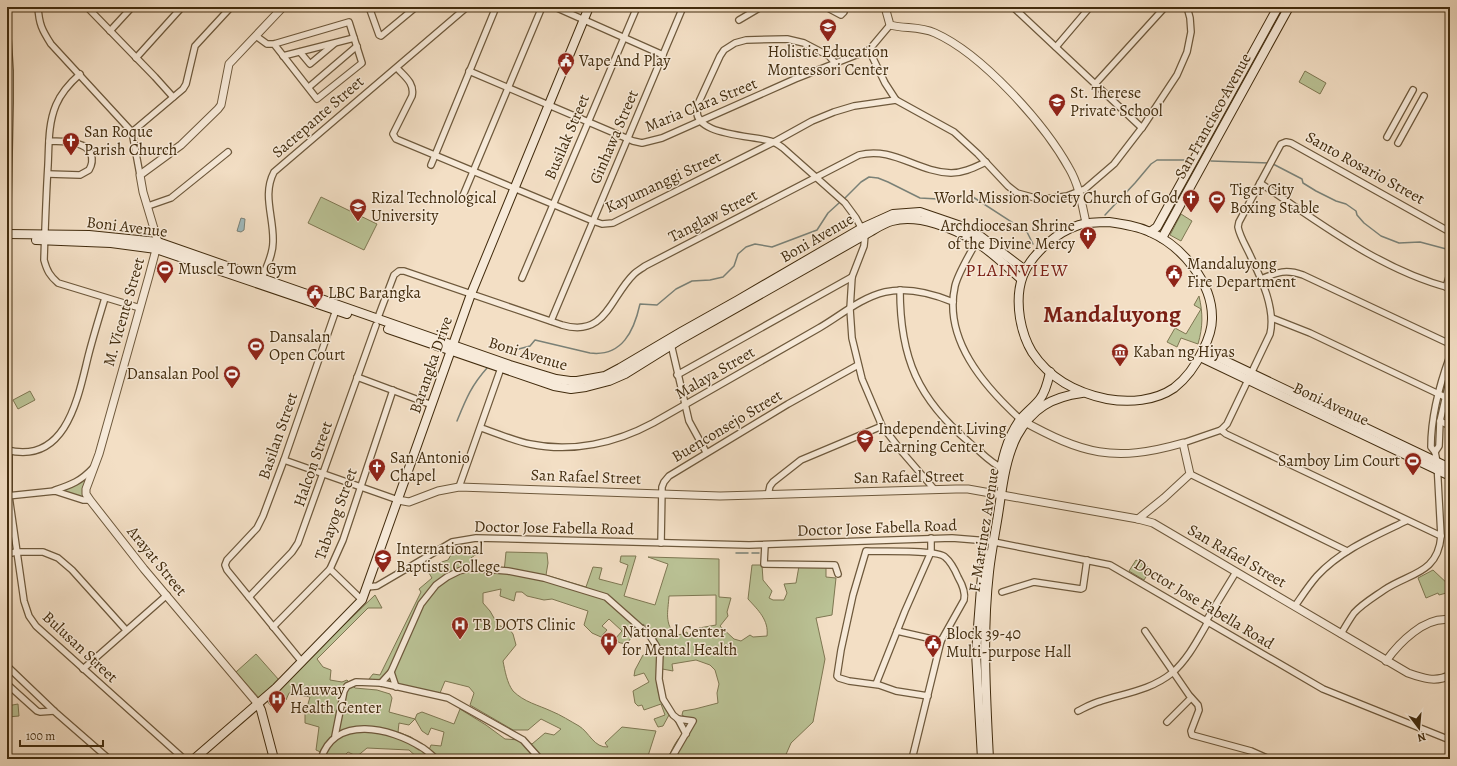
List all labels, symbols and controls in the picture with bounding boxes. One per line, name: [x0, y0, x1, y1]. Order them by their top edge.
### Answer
school or university icon: Holistic Education Montessori Center: [818, 17, 838, 42]
place label: Holistic Education Montessori Center: [767, 41, 889, 81]
street label: San Francisco Avenue: [1169, 49, 1257, 183]
place label: Vape And Play: [578, 50, 671, 72]
public building icon: Vape And Play: [556, 51, 576, 76]
street label: Sacrepante Street: [267, 71, 369, 163]
street label: Maria Clara Street: [642, 72, 760, 138]
place label: St. Therese Private School: [1070, 82, 1163, 122]
street label: Ginhawa Street: [584, 87, 644, 187]
street label: Busilak Street: [539, 91, 595, 183]
school or university icon: St. Therese Private School: [1047, 92, 1067, 117]
place label: San Roque Parish Church: [84, 121, 178, 161]
street label: Santo Rosario Street: [1301, 126, 1429, 210]
church icon: San Roque Parish Church: [61, 131, 81, 156]
street label: Kayumanggi Street: [602, 146, 724, 218]
place label: Tiger City Boxing Stable: [1230, 179, 1320, 219]
street label: Tanglaw Street: [665, 184, 761, 248]
place label: Rizal Technological University: [371, 187, 497, 227]
place label: World Mission Society Church of God: [933, 187, 1178, 209]
church icon: World Mission Society Church of God: [1181, 188, 1201, 213]
sports icon: Tiger City Boxing Stable: [1207, 189, 1227, 214]
school or university icon: Rizal Technological University: [348, 197, 368, 222]
street label: Boni Avenue: [776, 208, 858, 268]
street label: Boni Avenue: [85, 211, 169, 243]
place label: Archdiocesan Shrine of the Divine Mercy: [940, 215, 1076, 255]
church icon: Archdiocesan Shrine of the Divine Mercy: [1078, 225, 1098, 250]
place label: Mandaluyong Fire Department: [1187, 253, 1296, 293]
street label: M. Vicente Street: [98, 255, 150, 369]
place label: Muscle Town Gym: [178, 258, 297, 280]
district label: PLAINVIEW: [965, 258, 1069, 282]
sports icon: Muscle Town Gym: [155, 259, 175, 284]
public building icon: Mandaluyong Fire Department: [1164, 263, 1184, 288]
place label: LBC Barangka: [328, 282, 421, 304]
public building icon: LBC Barangka: [305, 283, 325, 308]
district label: Mandaluyong: [1043, 298, 1182, 330]
street label: Barangka Drive: [404, 313, 458, 417]
place label: Dansalan Open Court: [269, 326, 345, 366]
street label: Boni Avenue: [486, 332, 570, 376]
sports icon: Dansalan Open Court: [246, 336, 266, 361]
street label: Malaya Street: [671, 341, 759, 405]
place label: Kaban ng Hiyas: [1133, 341, 1235, 363]
museum icon: Kaban ng Hiyas: [1110, 342, 1130, 367]
place label: Dansalan Pool: [126, 363, 219, 385]
sports icon: Dansalan Pool: [222, 364, 242, 389]
street label: Boni Avenue: [1289, 377, 1373, 431]
street label: Buenconsejo Street: [668, 384, 786, 468]
street label: Basilan Street: [253, 390, 303, 482]
street label: Halcon Street: [288, 418, 338, 510]
place label: Independent Living Learning Center: [878, 418, 1007, 458]
school or university icon: Independent Living Learning Center: [855, 428, 875, 453]
place label: San Antonio Chapel: [390, 447, 470, 487]
place label: Samboy Lim Court: [1278, 450, 1400, 472]
sports icon: Samboy Lim Court: [1403, 451, 1423, 476]
church icon: San Antonio Chapel: [367, 457, 387, 482]
street label: San Rafael Street: [530, 464, 642, 490]
street label: Tabayog Street: [309, 465, 363, 563]
street label: San Rafael Street: [854, 465, 964, 489]
street label: F. Martinez Avenue: [963, 466, 1005, 594]
street label: Doctor Jose Fabella Road: [797, 514, 958, 542]
street label: Doctor Jose Fabella Road: [474, 516, 635, 540]
street label: San Rafael Street: [1184, 519, 1290, 593]
street label: Arayat Street: [121, 521, 192, 601]
place label: International Baptists College: [396, 538, 500, 578]
school or university icon: International Baptists College: [373, 548, 393, 573]
street label: Doctor Jose Fabella Road: [1130, 553, 1279, 655]
street label: Bulusan Street: [37, 606, 123, 688]
place label: TB DOTS Clinic: [473, 614, 576, 636]
hospital icon: TB DOTS Clinic: [450, 615, 470, 640]
place label: National Center for Mental Health: [622, 621, 738, 661]
place label: Block 39-40 Multi-purpose Hall: [946, 623, 1071, 663]
hospital icon: National Center for Mental Health: [599, 631, 619, 656]
public building icon: Block 39-40 Multi-purpose Hall: [923, 633, 943, 658]
place label: Mauway Health Center: [290, 679, 381, 719]
hospital icon: Mauway Health Center: [267, 689, 287, 714]
north arrow: [1399, 708, 1439, 748]
scale bar: [20, 722, 103, 748]
text: 100 m: [26, 728, 55, 744]
text: N: [1416, 729, 1428, 745]

